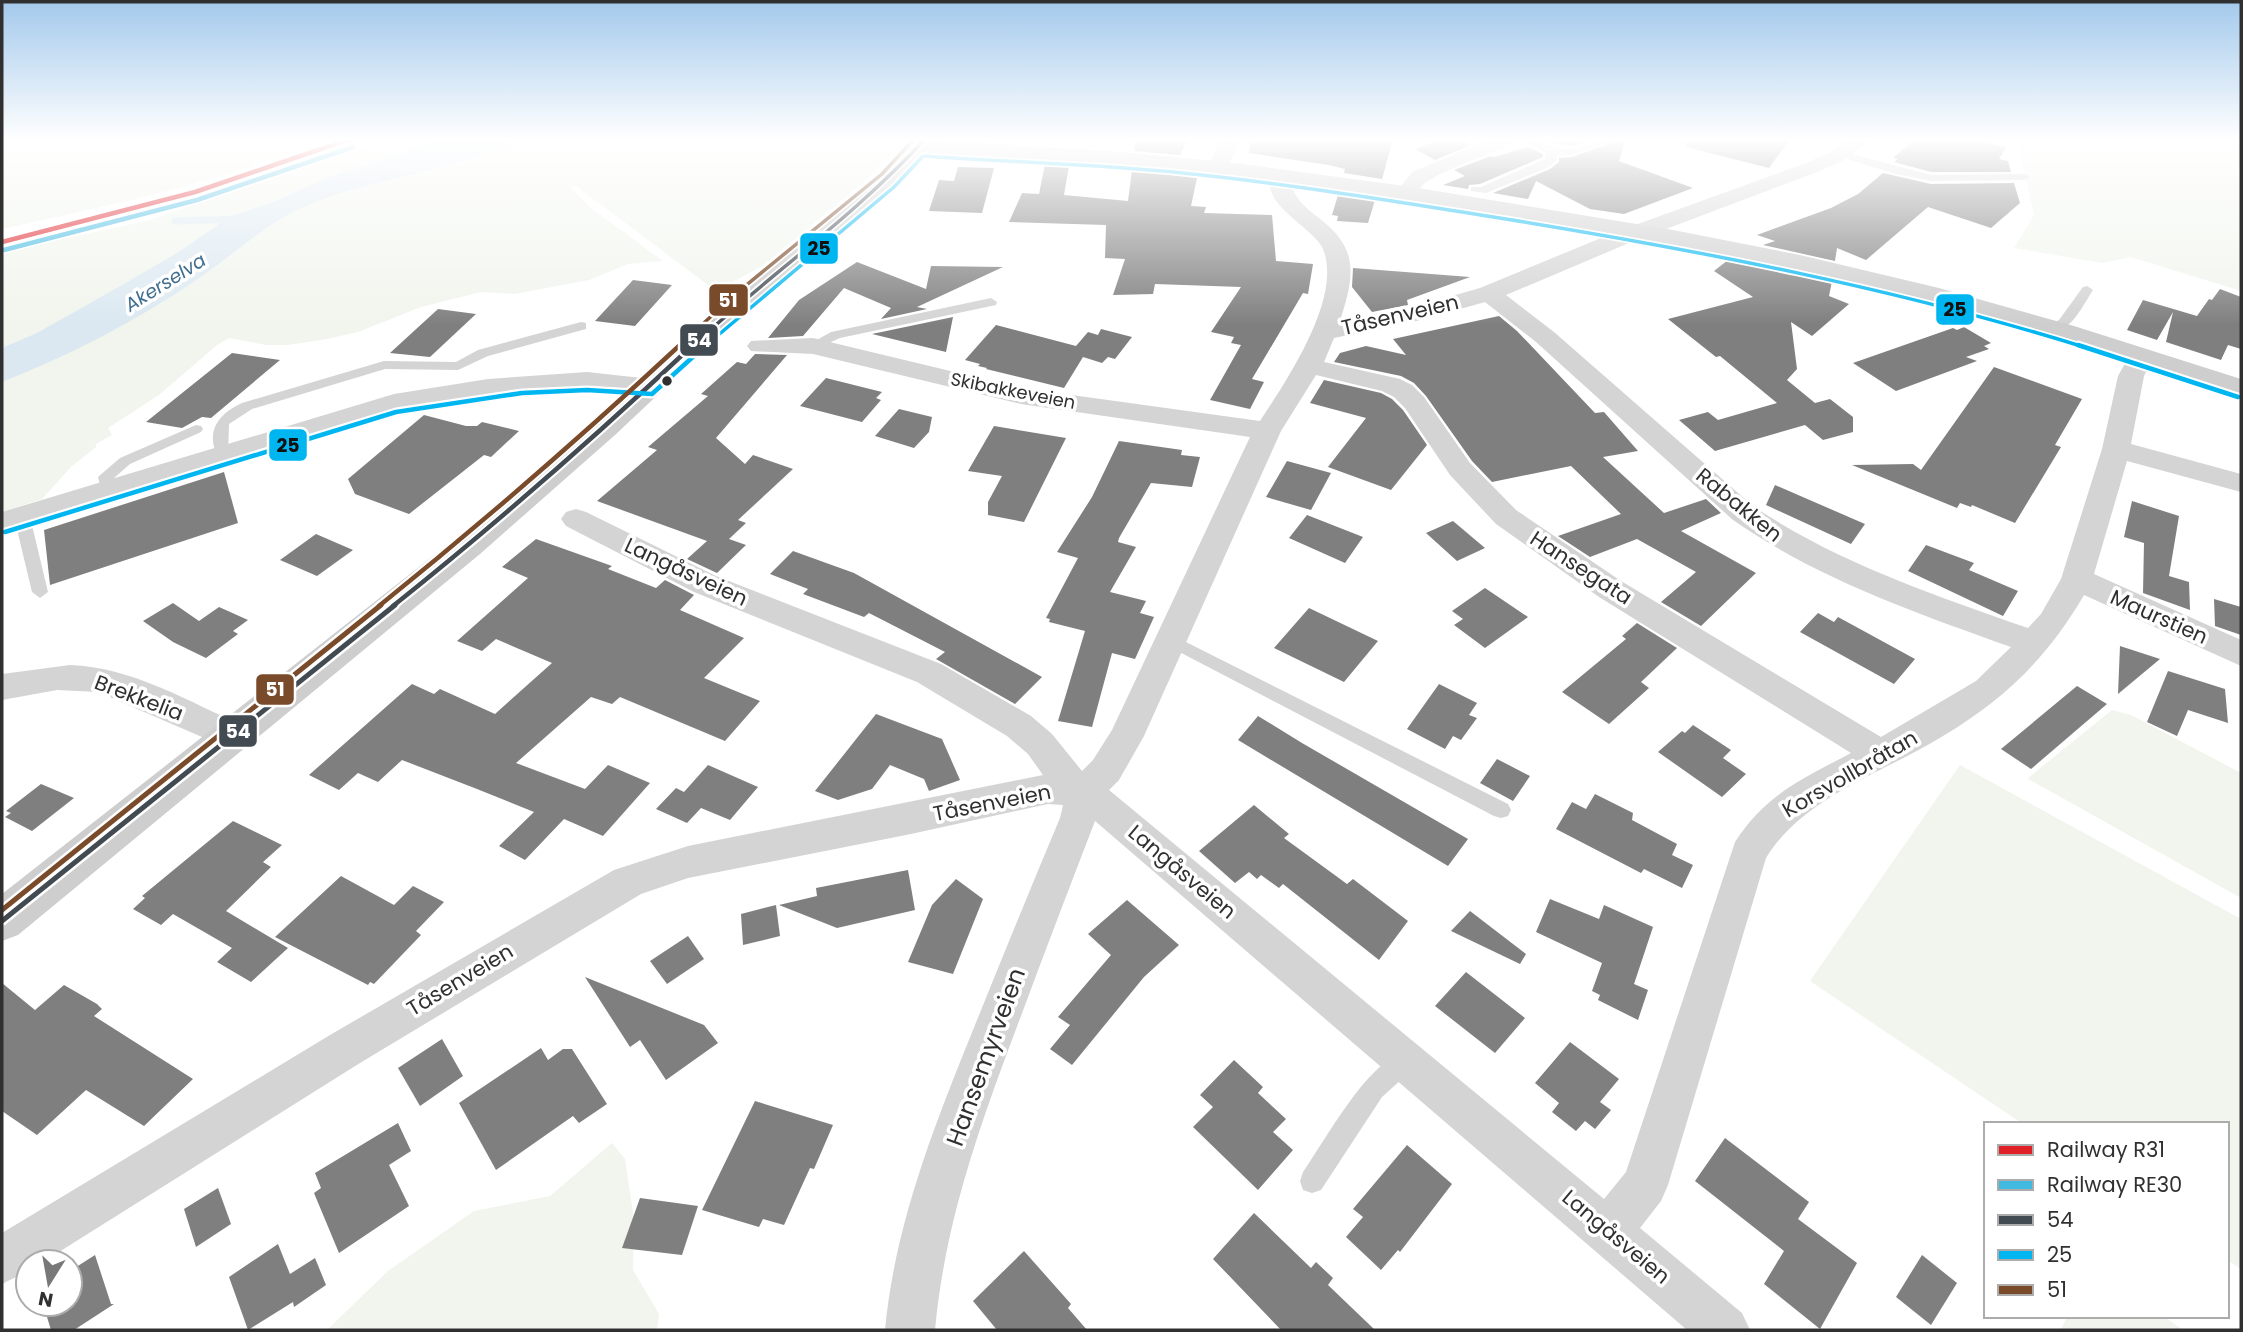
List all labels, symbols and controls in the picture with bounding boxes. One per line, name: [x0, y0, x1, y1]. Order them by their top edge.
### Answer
line badge: 25: [799, 232, 839, 265]
text: 25: [807, 235, 831, 262]
water label: Akerselva: [119, 247, 211, 319]
line badge: 51: [708, 283, 749, 317]
text: 51: [718, 287, 738, 314]
street label: Tåsenveien: [1338, 287, 1461, 342]
line badge: 25: [1935, 293, 1975, 326]
text: 25: [1943, 296, 1967, 323]
line badge: 54: [679, 323, 719, 357]
text: 54: [686, 327, 712, 354]
street label: Skibakkeveien: [949, 366, 1078, 415]
unlabelled marker: [660, 374, 674, 388]
line badge: 25: [268, 428, 308, 462]
text: 25: [276, 432, 300, 459]
street label: Rabakken: [1690, 461, 1789, 548]
street label: Hansegata: [1525, 524, 1638, 611]
street label: Langåsveien: [620, 530, 752, 613]
street label: Maurstien: [2106, 582, 2213, 651]
street label: Brekkelia: [91, 667, 188, 728]
line badge: 51: [255, 673, 295, 706]
text: 51: [265, 676, 285, 703]
line badge: 54: [218, 714, 258, 748]
text: 54: [225, 718, 251, 745]
street label: Korsvollbråtan: [1777, 723, 1923, 824]
street label: Tåsenveien: [931, 777, 1053, 828]
street label: Langåsveien: [1122, 818, 1242, 925]
street label: Tåsenveien: [401, 936, 518, 1023]
street label: Hansemyrveien: [938, 963, 1033, 1150]
legend: [1984, 1122, 2229, 1318]
text: Railway R31: [2047, 1135, 2165, 1164]
text: Railway RE30: [2047, 1170, 2182, 1199]
street label: Langåsveien: [1556, 1183, 1676, 1290]
text: 54: [2047, 1205, 2073, 1234]
text: 25: [2047, 1240, 2072, 1269]
north arrow: [14, 1248, 84, 1318]
text: 51: [2047, 1275, 2067, 1304]
text: N: [36, 1285, 55, 1314]

